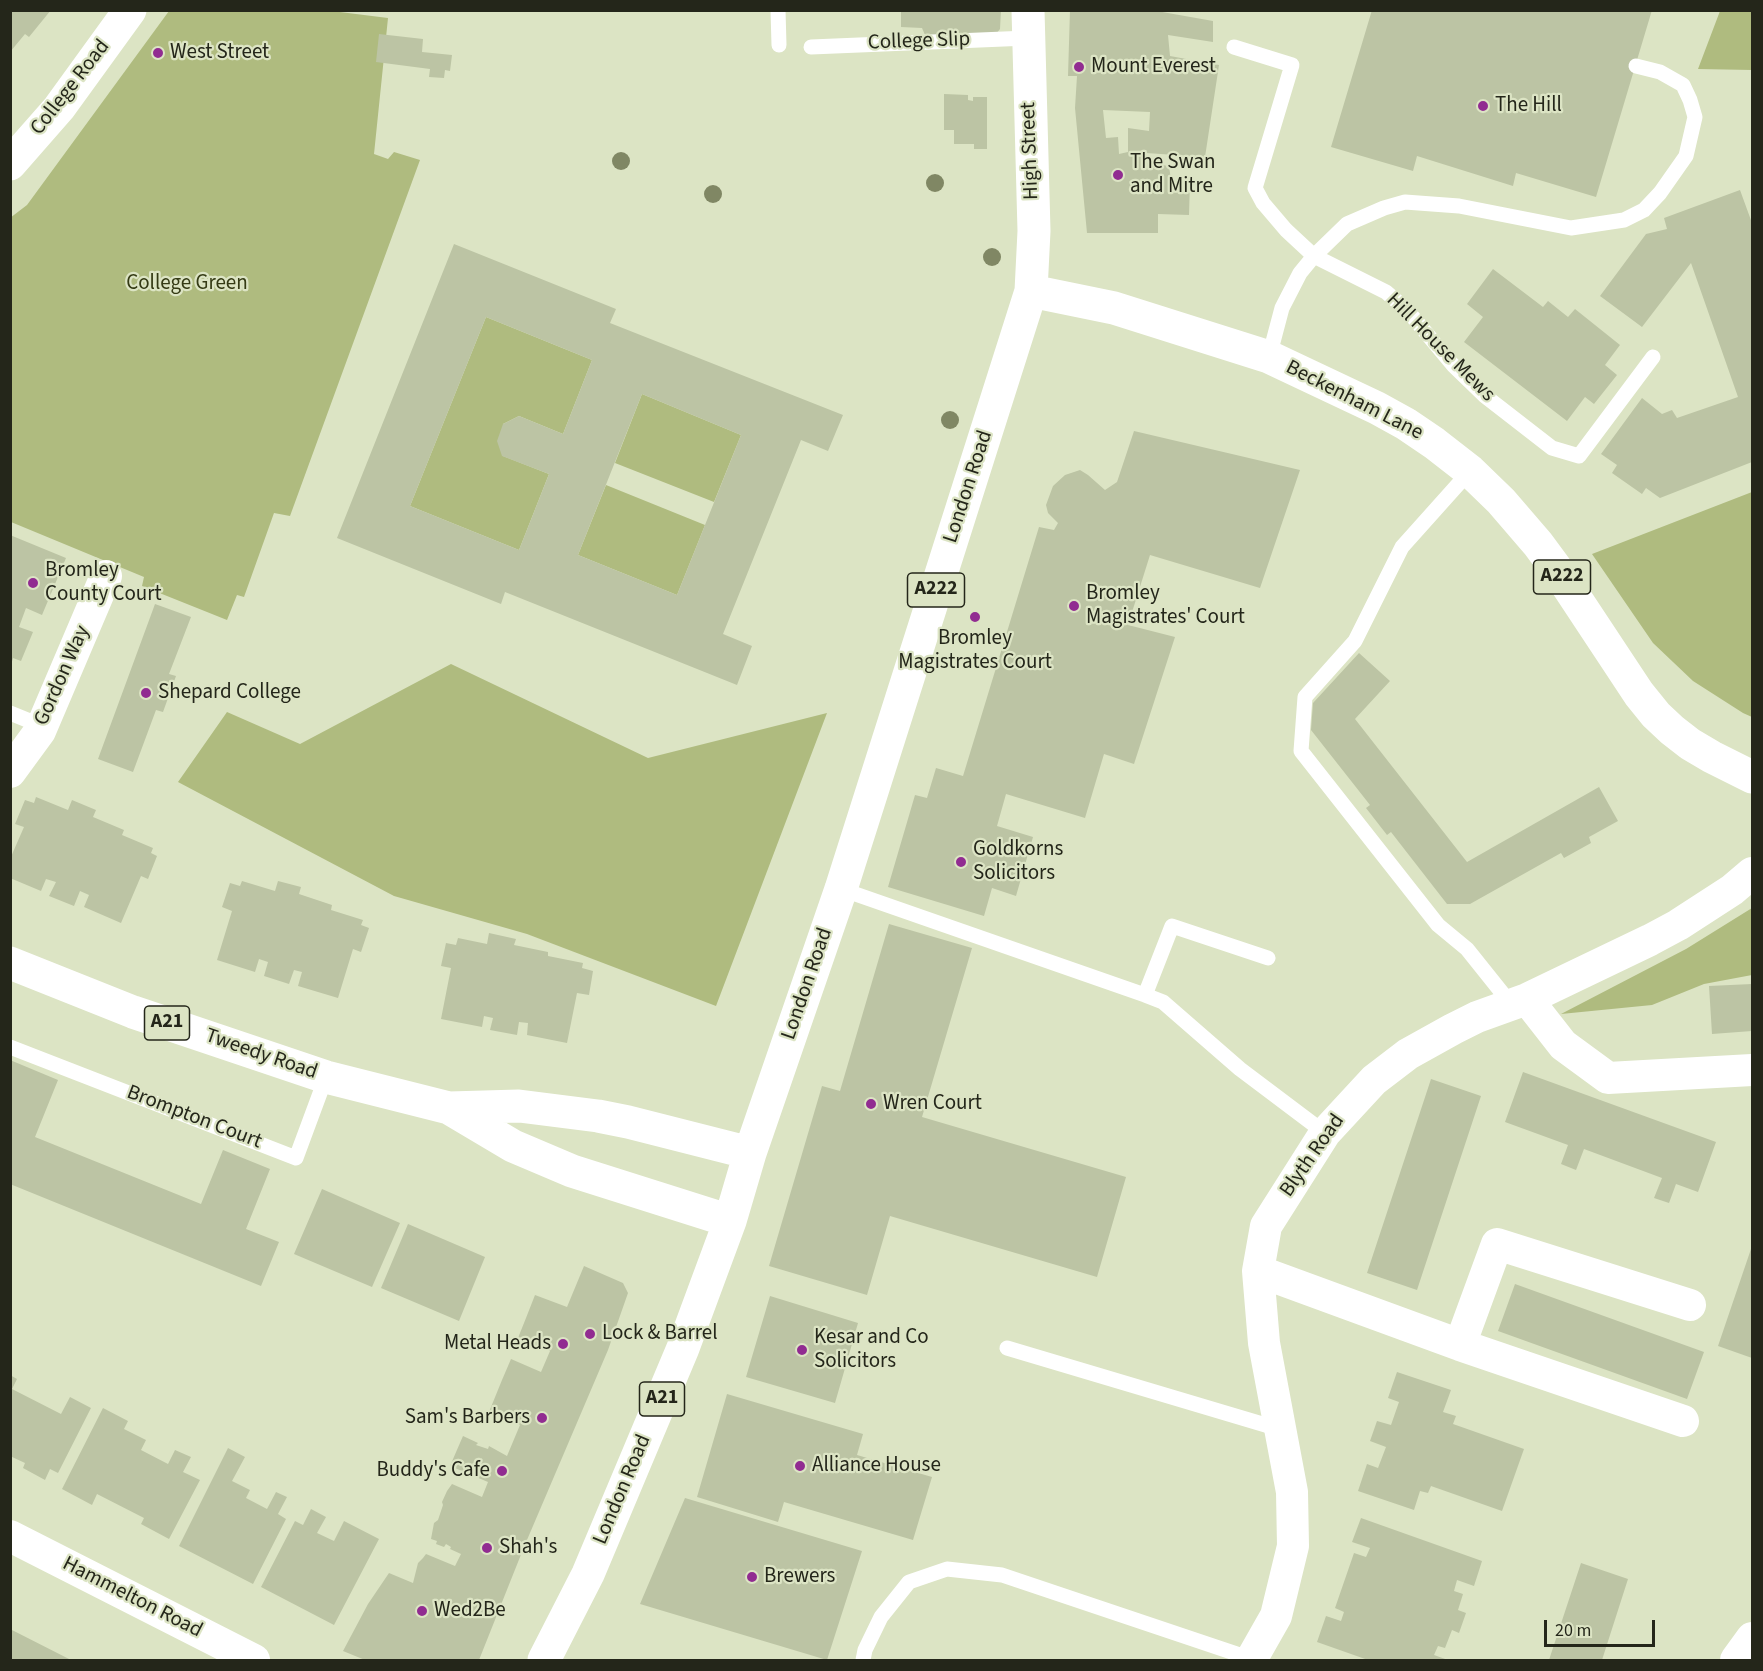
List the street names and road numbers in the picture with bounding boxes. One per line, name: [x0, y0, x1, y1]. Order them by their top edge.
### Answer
street label: College Slip: [867, 28, 971, 56]
street label: College Road: [26, 35, 116, 141]
street label: High Street: [1017, 102, 1045, 200]
street label: Hill House Mews: [1380, 288, 1500, 408]
street label: Beckenham Lane: [1281, 356, 1427, 446]
street label: London Road: [939, 428, 999, 546]
road number: A222: [1534, 560, 1590, 594]
road number: A222: [908, 573, 964, 607]
street label: Gordon Way: [30, 622, 96, 730]
street label: London Road: [777, 925, 839, 1043]
road number: A21: [144, 1006, 190, 1040]
street label: Tweedy Road: [202, 1024, 320, 1086]
street label: Brompton Court: [123, 1081, 265, 1155]
street label: Blyth Road: [1275, 1110, 1351, 1202]
road number: A21: [640, 1382, 684, 1416]
street label: London Road: [589, 1431, 657, 1549]
street label: Hammelton Road: [58, 1552, 206, 1644]

